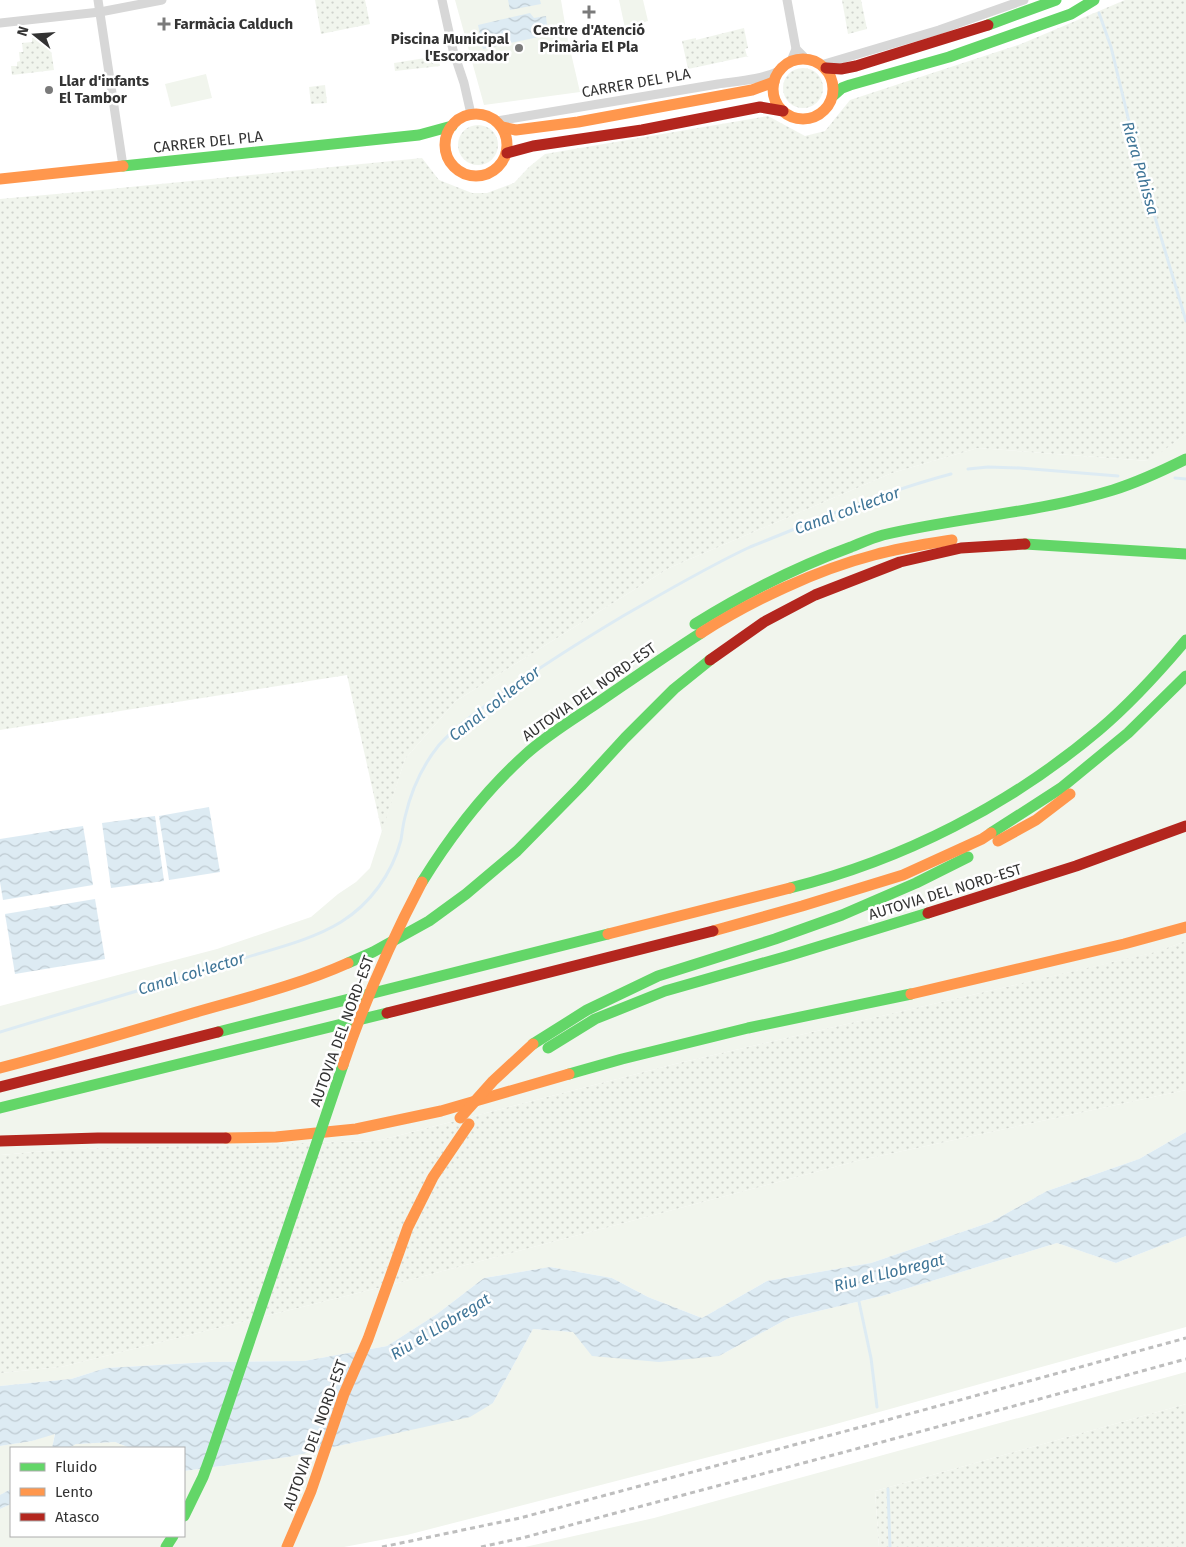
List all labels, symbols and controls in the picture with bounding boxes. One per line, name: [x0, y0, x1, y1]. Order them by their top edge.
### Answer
marker: Centre d'Atenció Primària El Pla: [582, 5, 596, 19]
north arrow: [10, 10, 60, 60]
place label: Farmàcia Calduch: [174, 15, 293, 33]
marker: Farmàcia Calduch: [158, 18, 170, 30]
place label: Centre d'Atenció Primària El Pla: [533, 21, 645, 56]
text: N: [14, 24, 33, 38]
place label: Piscina Municipal l'Escorxador: [391, 30, 510, 65]
marker: Piscina Municipal l'Escorxador: [513, 42, 525, 54]
street label: CARRER DEL PLA: [580, 65, 692, 101]
place label: Llar d'infants El Tambor: [59, 72, 149, 107]
marker: Llar d'infants El Tambor: [43, 84, 55, 96]
water label: Riera Pahissa: [1118, 119, 1163, 217]
street label: CARRER DEL PLA: [152, 127, 264, 157]
water label: Canal col·lector: [792, 482, 903, 538]
street label: AUTOVIA DEL NORD-EST: [519, 639, 660, 745]
water label: Canal col·lector: [445, 661, 544, 745]
street label: AUTOVIA DEL NORD-EST: [866, 860, 1024, 924]
water label: Canal col·lector: [136, 948, 248, 999]
street label: AUTOVIA DEL NORD-EST: [306, 953, 378, 1109]
water label: Riu el Llobregat: [832, 1250, 947, 1295]
water label: Riu el Llobregat: [387, 1289, 494, 1364]
street label: AUTOVIA DEL NORD-EST: [279, 1357, 351, 1513]
legend: [10, 1447, 185, 1537]
text: Fluido: [55, 1458, 97, 1476]
text: Lento: [55, 1483, 93, 1501]
text: Atasco: [55, 1508, 100, 1526]

